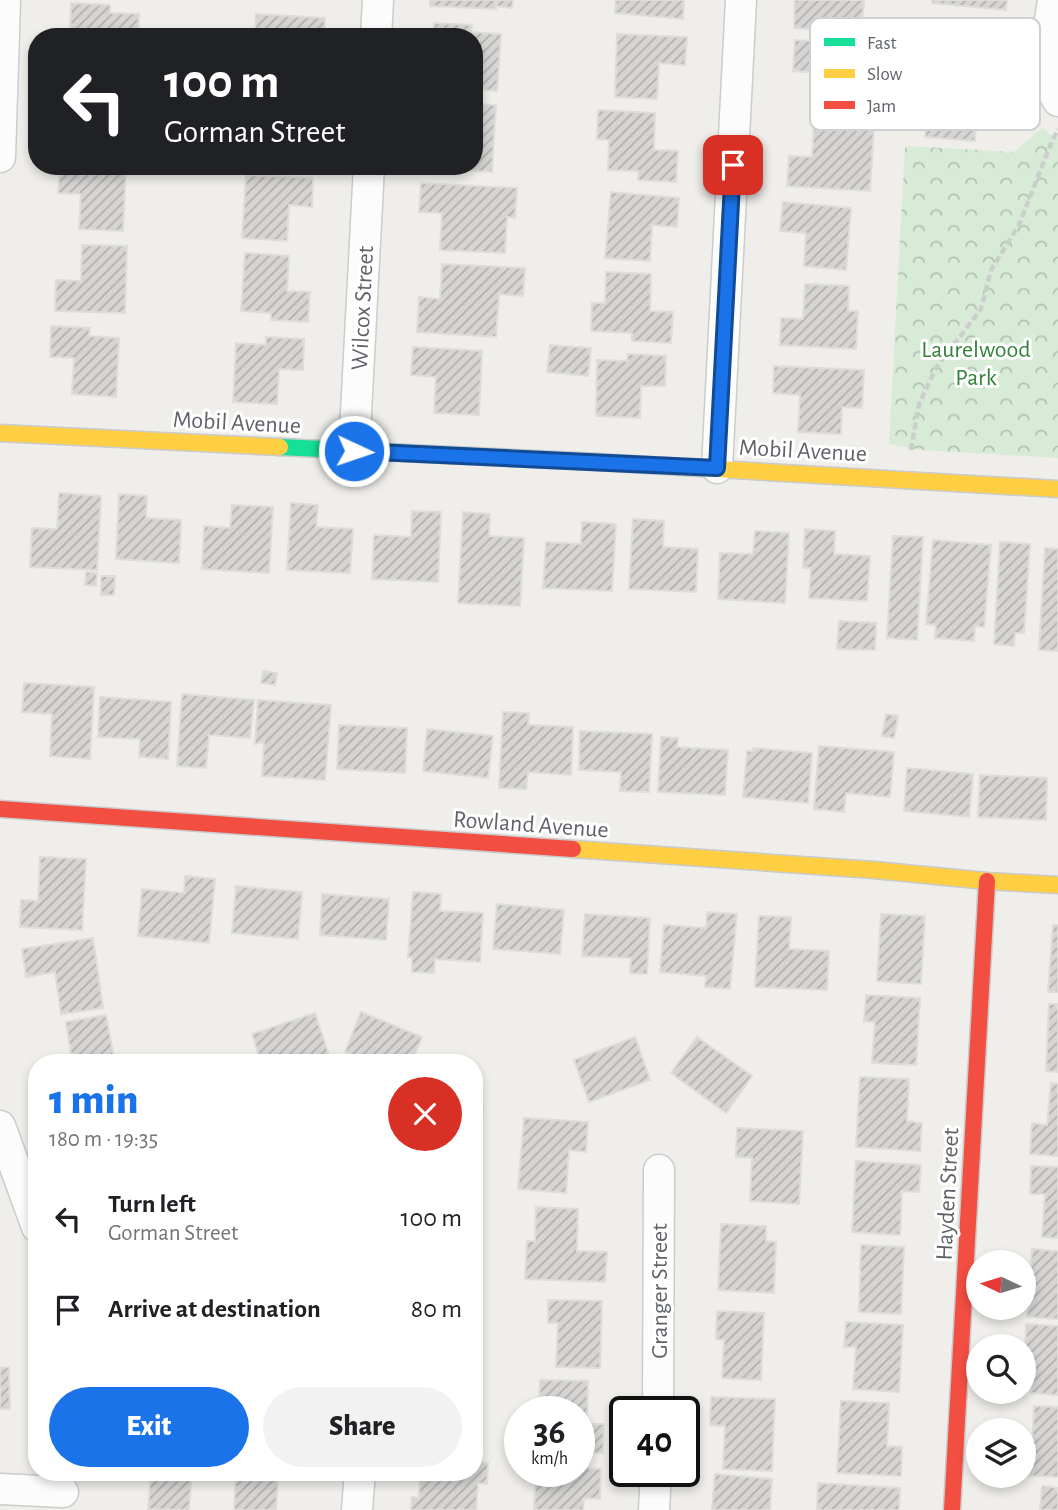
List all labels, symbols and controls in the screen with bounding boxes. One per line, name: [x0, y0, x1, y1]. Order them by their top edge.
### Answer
legend: [810, 18, 1040, 130]
text: Fast: [867, 34, 897, 53]
icon: left: [49, 56, 140, 147]
text: 100 m: [164, 58, 280, 107]
text: Slow: [867, 65, 903, 84]
text: Jam: [867, 97, 896, 116]
text: Gorman Street: [164, 116, 345, 148]
pin: [703, 135, 763, 195]
icon: arrive: [714, 146, 752, 184]
street label: Wilcox Street: [348, 245, 378, 371]
park label: Laurelwood Park: [921, 338, 1031, 390]
street label: Mobil Avenue: [172, 408, 302, 438]
position arrow: [317, 414, 391, 488]
street label: Mobil Avenue: [738, 436, 868, 466]
street label: Rowland Avenue: [452, 808, 609, 842]
button: close: [388, 1077, 462, 1151]
text: 1 min: [49, 1079, 138, 1121]
street label: Hayden Street: [933, 1127, 963, 1261]
text: 180 m · 19:35: [49, 1128, 158, 1151]
text: Turn left: [108, 1191, 196, 1217]
icon: left: [49, 1200, 87, 1238]
text: 100 m: [401, 1205, 462, 1231]
text: Gorman Street: [108, 1222, 238, 1245]
street label: Granger Street: [648, 1223, 672, 1359]
north arrow: [966, 1250, 1036, 1320]
map controls: [966, 1250, 1036, 1488]
icon: arrive: [49, 1291, 87, 1329]
text: Arrive at destination: [108, 1296, 321, 1322]
text: 80 m: [411, 1296, 462, 1322]
button: search: [966, 1334, 1036, 1404]
button: Exit: [49, 1387, 249, 1467]
button: Share: [263, 1387, 462, 1467]
speed limit sign: 40: [609, 1396, 700, 1487]
text: 36: [533, 1415, 565, 1450]
button: layers: [966, 1418, 1036, 1488]
text: km/h: [531, 1450, 568, 1468]

